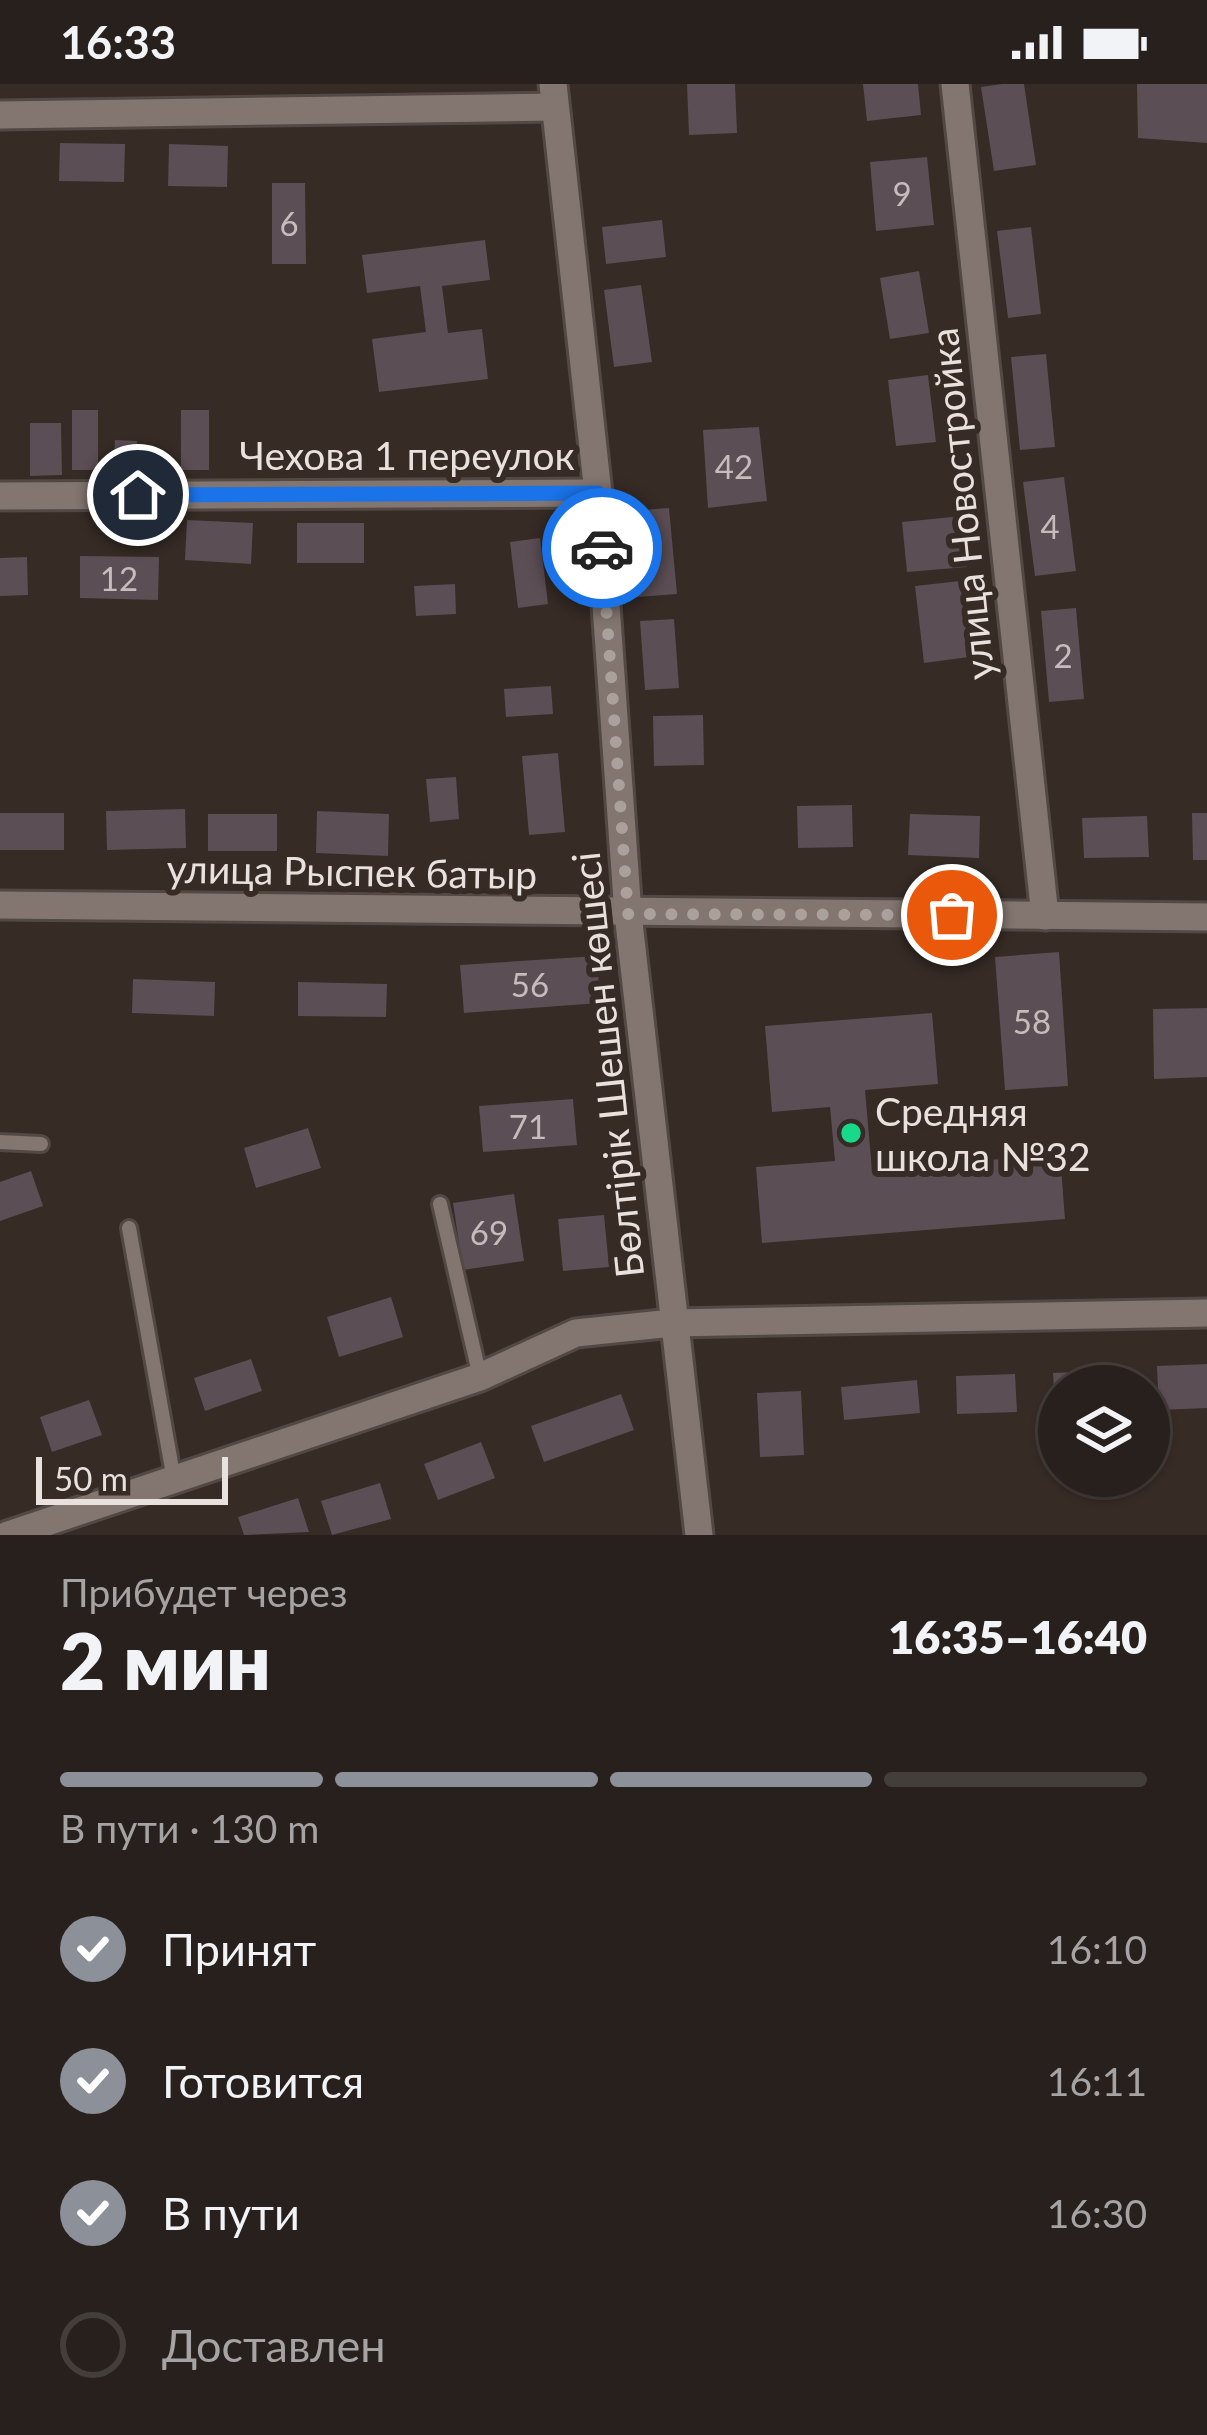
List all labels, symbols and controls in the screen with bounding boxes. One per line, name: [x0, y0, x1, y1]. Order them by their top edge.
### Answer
text: 16:33: [60, 15, 176, 69]
house number: 9: [892, 173, 912, 213]
house number: 6: [279, 203, 299, 243]
street label: улица Новостройка: [920, 326, 1002, 682]
street label: Чехова 1 переулок: [239, 432, 575, 478]
pin: [87, 444, 189, 546]
house number: 42: [715, 446, 753, 486]
icon: home: [105, 462, 171, 528]
courier: [542, 488, 662, 608]
house number: 4: [1040, 506, 1060, 546]
icon: car: [569, 515, 635, 581]
house number: 12: [100, 558, 138, 598]
house number: 2: [1053, 635, 1073, 675]
street label: улица Рыспек батыр: [166, 845, 538, 897]
street label: Бөлтірік Шешен көшесі: [562, 850, 652, 1280]
pin: [901, 864, 1003, 966]
icon: bag: [919, 882, 985, 948]
house number: 56: [511, 964, 549, 1004]
house number: 58: [1013, 1001, 1051, 1041]
place label: Средняя школа №32: [875, 1088, 1091, 1179]
house number: 71: [509, 1106, 547, 1146]
marker: Средняя школа №32: [838, 1120, 864, 1146]
house number: 69: [470, 1212, 508, 1252]
map controls: [1038, 1365, 1170, 1497]
button: layers: [1038, 1365, 1170, 1497]
scale bar: [36, 1451, 228, 1504]
text: 50 m: [54, 1458, 128, 1498]
text: Прибудет через: [60, 1569, 347, 1615]
text: 16:35–16:40: [888, 1610, 1147, 1664]
text: 2 мин: [60, 1613, 271, 1707]
text: В пути · 130 m: [60, 1805, 319, 1851]
icon: check: [60, 1916, 126, 1982]
text: Принят: [162, 1922, 316, 1976]
text: 16:10: [1047, 1926, 1147, 1972]
icon: check: [60, 2048, 126, 2114]
text: Готовится: [162, 2054, 364, 2108]
text: 16:11: [1047, 2058, 1147, 2104]
icon: check: [60, 2180, 126, 2246]
text: В пути: [162, 2186, 300, 2240]
text: 16:30: [1047, 2190, 1147, 2236]
text: Доставлен: [162, 2318, 386, 2372]

